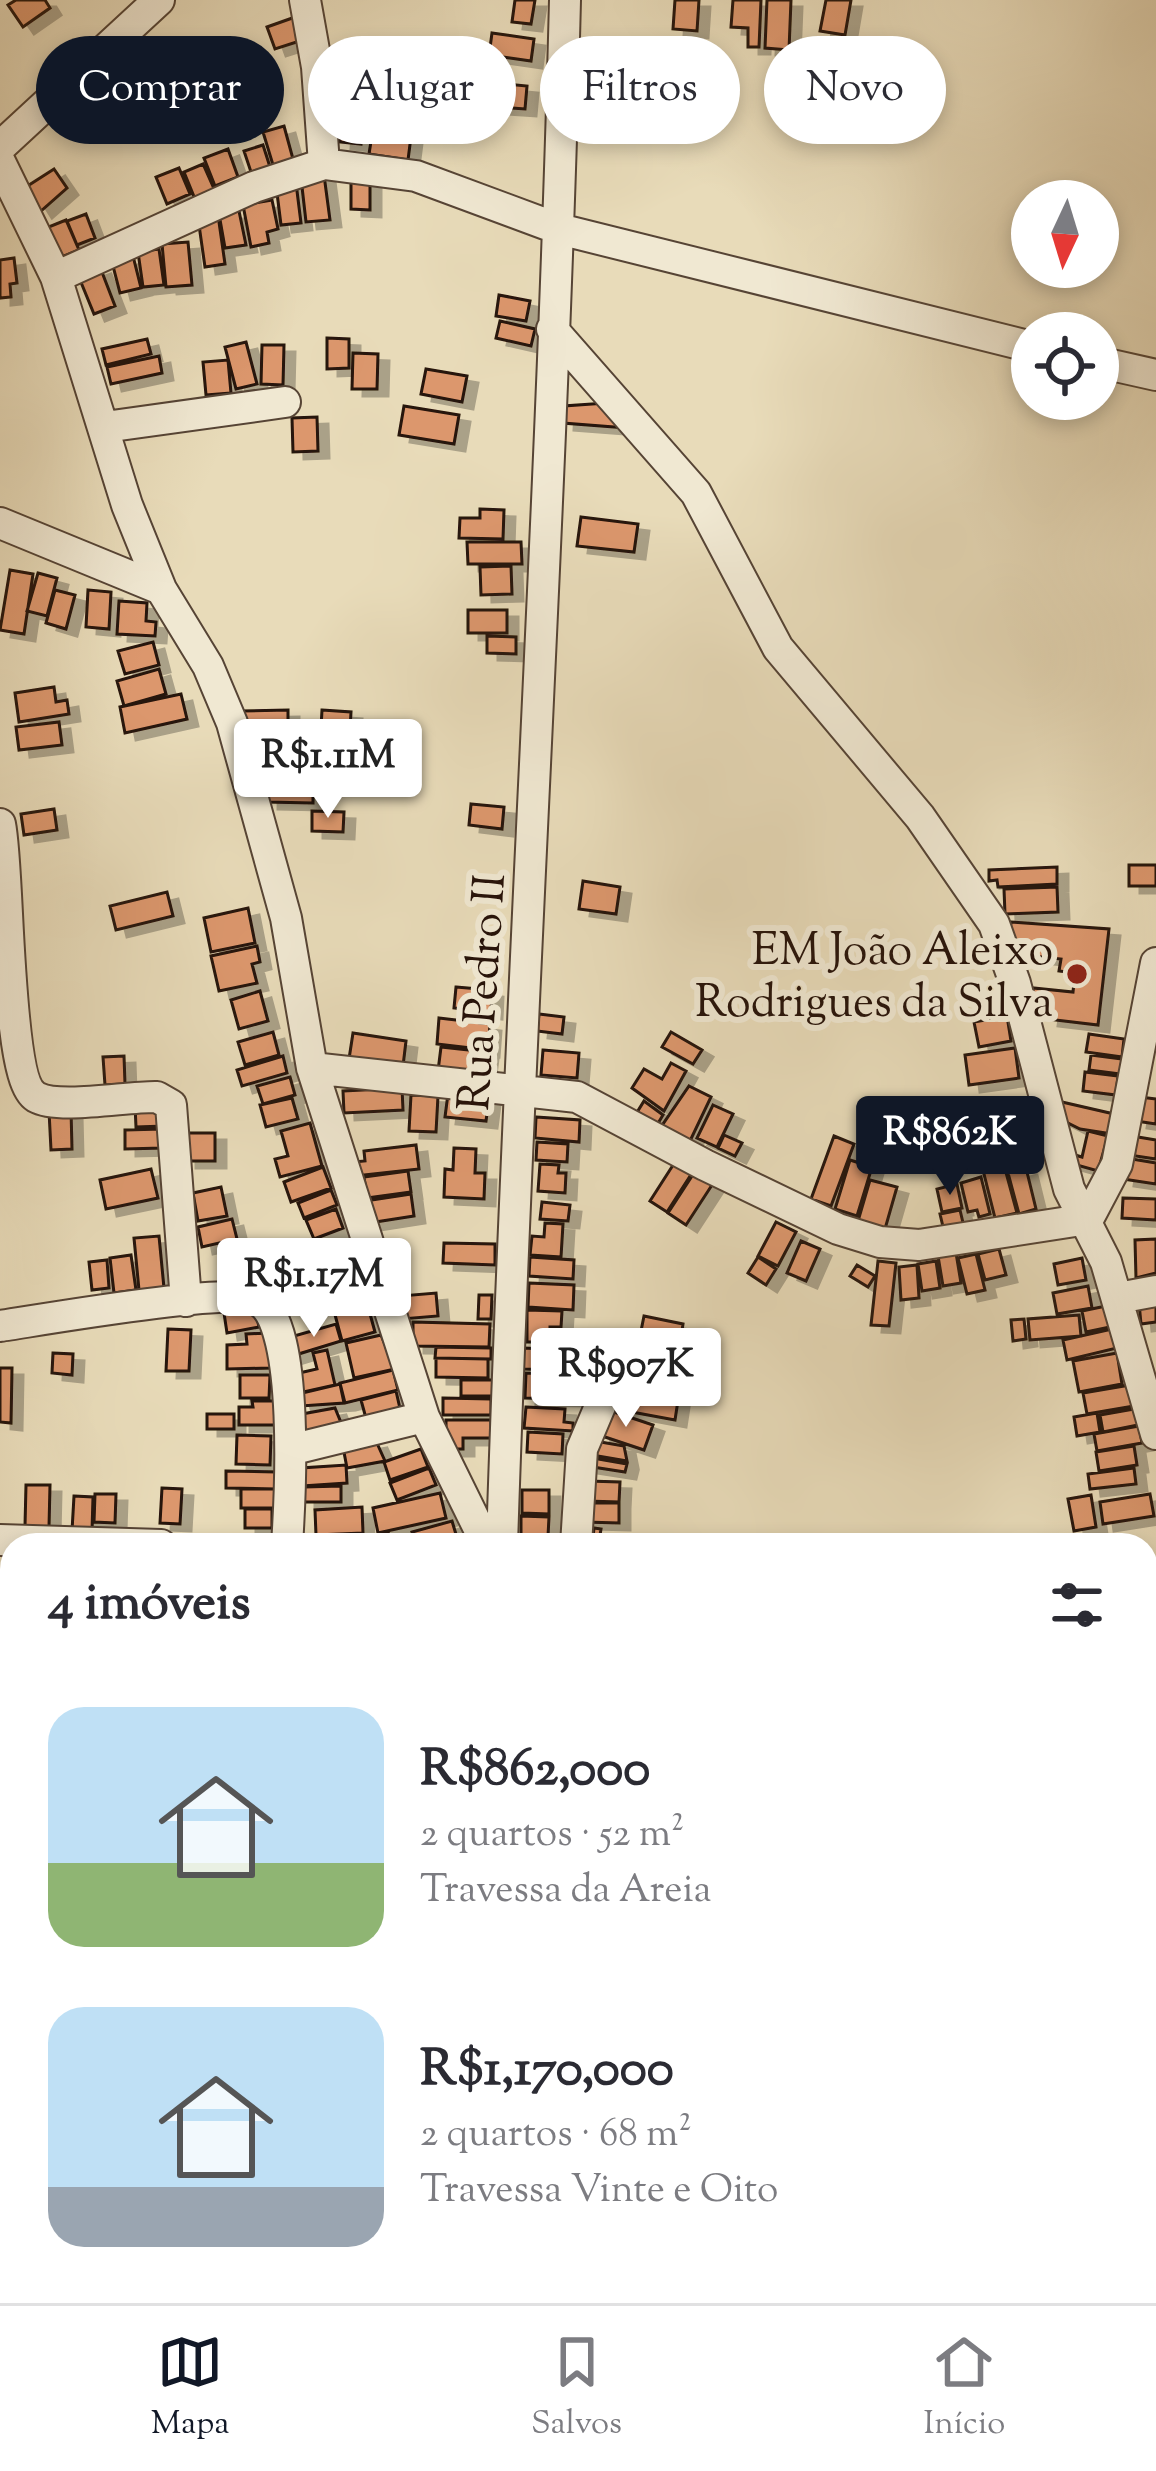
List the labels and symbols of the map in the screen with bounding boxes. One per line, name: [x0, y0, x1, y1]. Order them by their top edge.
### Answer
north arrow: [1011, 180, 1119, 288]
pin: R$1.11M: [217, 719, 439, 821]
street label: Rua Pedro II: [445, 872, 526, 1113]
place label: EM João Aleixo Rodrigues da Silva: [695, 921, 1053, 1038]
marker: EM João Aleixo Rodrigues da Silva: [1064, 961, 1090, 987]
pin: R$862K: [852, 1096, 1048, 1198]
pin: R$1.17M: [203, 1238, 425, 1340]
pin: R$907K: [528, 1328, 724, 1430]

